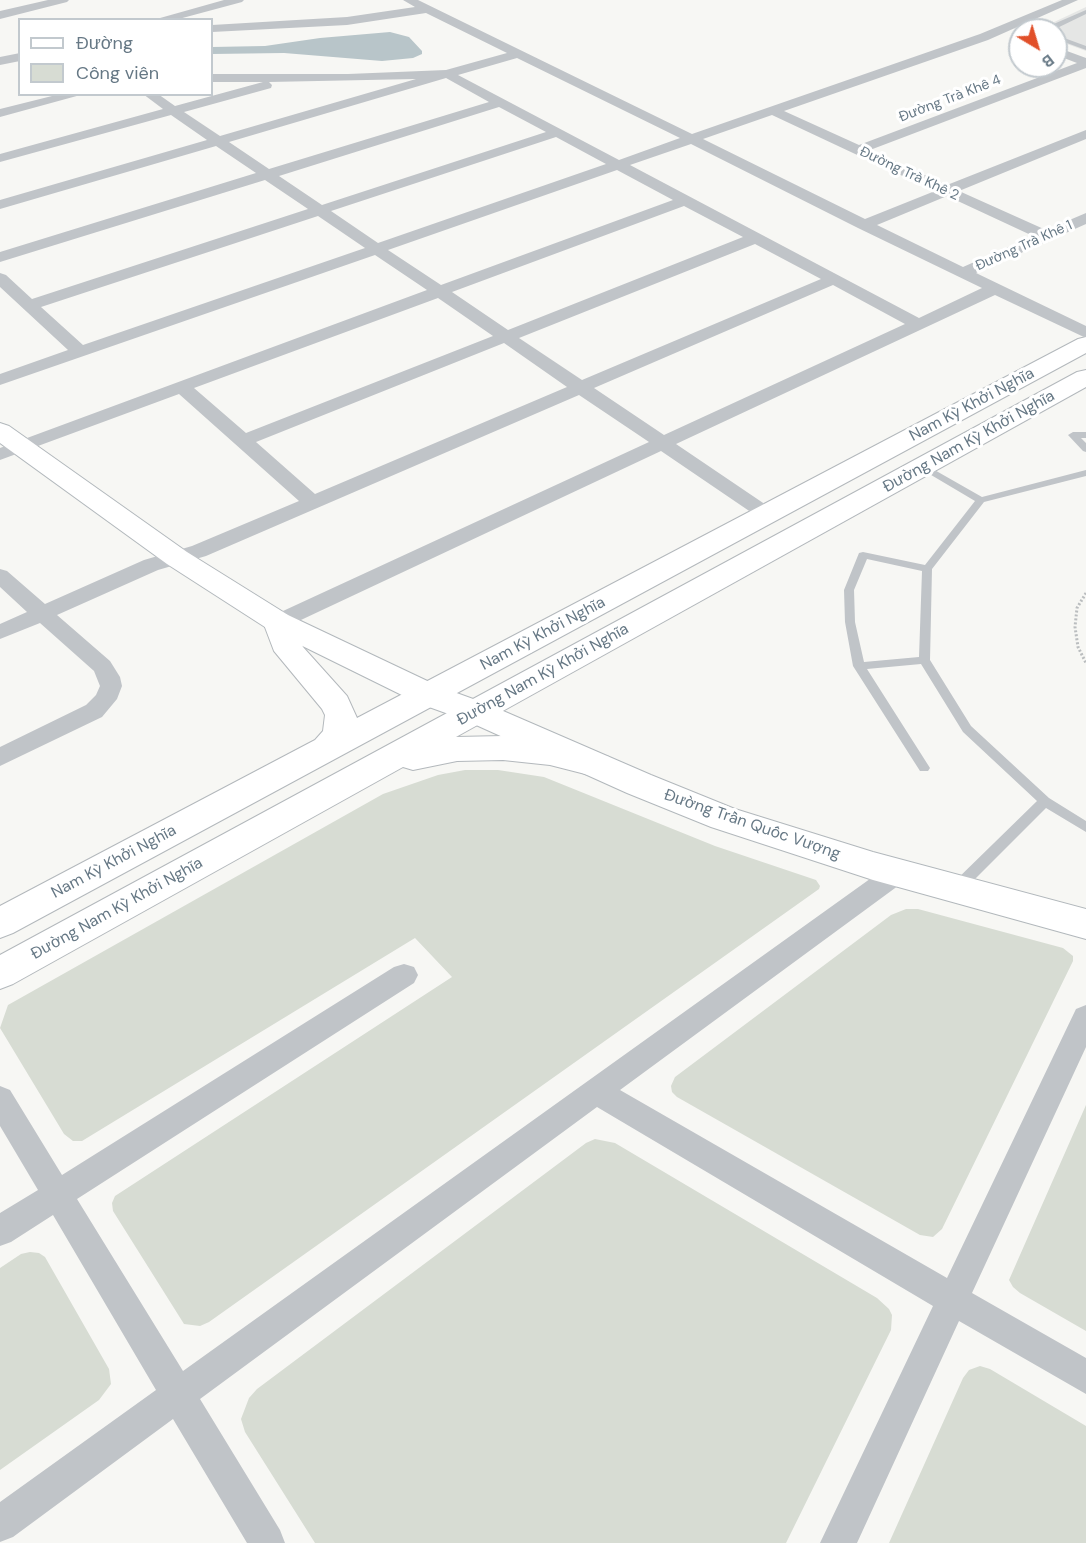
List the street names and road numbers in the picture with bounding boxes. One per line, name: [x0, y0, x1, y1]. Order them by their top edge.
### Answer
street label: Đường Trà Khê 4: [897, 72, 1003, 126]
street label: Đường Trà Khê 2: [857, 144, 961, 204]
street label: Đường Trà Khê 1: [973, 217, 1075, 275]
street label: Nam Kỳ Khởi Nghĩa: [906, 364, 1038, 446]
street label: Đường Nam Kỳ Khởi Nghĩa: [880, 387, 1058, 497]
street label: Nam Kỳ Khởi Nghĩa: [477, 593, 609, 675]
street label: Đường Nam Kỳ Khởi Nghĩa: [454, 620, 632, 730]
street label: Đường Trần Quốc Vượng: [661, 786, 843, 864]
street label: Nam Kỳ Khởi Nghĩa: [48, 821, 180, 903]
street label: Đường Nam Kỳ Khởi Nghĩa: [28, 854, 206, 964]

